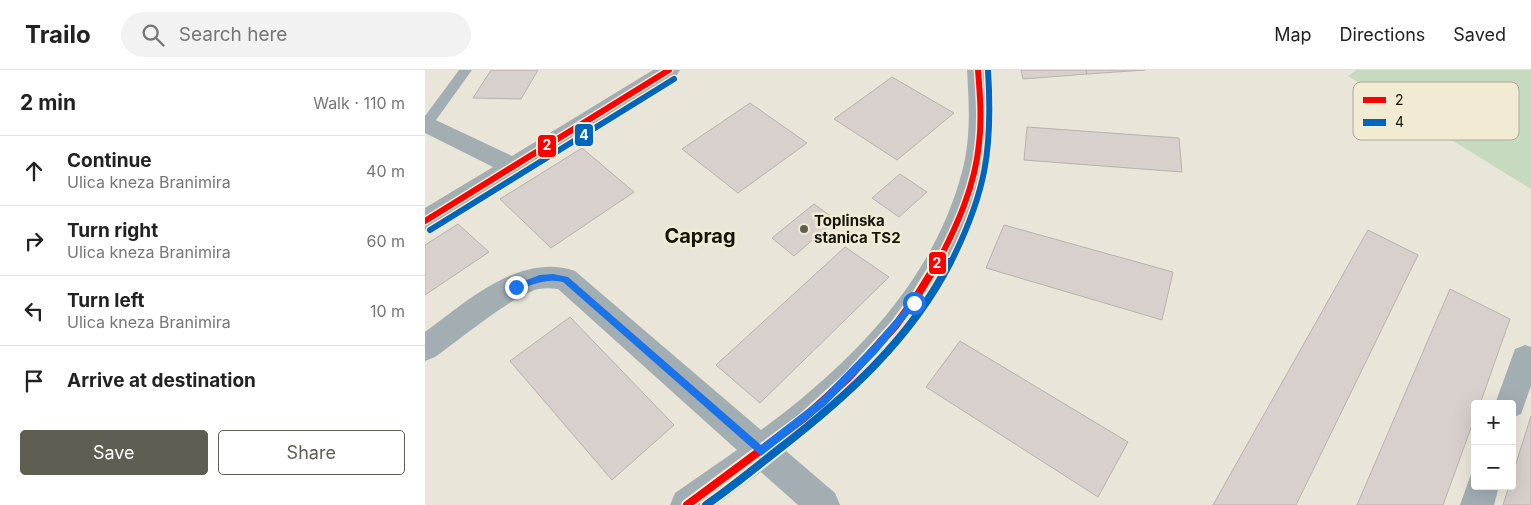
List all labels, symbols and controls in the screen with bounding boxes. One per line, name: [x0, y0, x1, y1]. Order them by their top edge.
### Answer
search box: [121, 12, 471, 57]
text: Trailo: [25, 20, 91, 49]
icon: search: [139, 21, 167, 49]
text: Search here: [179, 23, 287, 46]
text: Map: [1274, 24, 1312, 45]
text: Directions: [1340, 24, 1425, 45]
text: Saved: [1453, 24, 1506, 45]
legend: [1353, 82, 1519, 140]
text: 2 min: [20, 90, 76, 115]
text: 2: [1395, 91, 1404, 108]
text: Walk · 110 m: [313, 93, 405, 113]
text: 4: [1395, 113, 1404, 130]
line badge: 4: [574, 123, 594, 147]
text: 4: [579, 126, 589, 143]
line badge: 2: [537, 134, 557, 158]
text: 2: [543, 136, 552, 153]
text: Continue: [67, 149, 152, 172]
icon: ahead: [20, 157, 48, 185]
text: 40 m: [366, 161, 405, 181]
text: Ulica kneza Branimira: [67, 172, 231, 192]
place label: Toplinska stanica TS2: [814, 211, 901, 247]
text: Turn right: [67, 219, 158, 242]
marker: Toplinska stanica TS2: [798, 223, 810, 235]
district label: Caprag: [664, 224, 736, 248]
icon: right: [20, 227, 48, 255]
text: 60 m: [366, 231, 405, 251]
text: Ulica kneza Branimira: [67, 242, 231, 262]
line badge: 2: [928, 251, 947, 275]
text: 2: [933, 254, 942, 271]
route end: [505, 276, 528, 299]
text: Turn left: [67, 289, 145, 312]
route start: [903, 292, 926, 315]
icon: left: [20, 297, 48, 325]
text: 10 m: [370, 301, 405, 321]
text: Ulica kneza Branimira: [67, 312, 231, 332]
icon: arrive: [20, 367, 48, 395]
text: Arrive at destination: [67, 369, 256, 392]
map controls: [1471, 400, 1516, 490]
button: +: [1471, 400, 1516, 445]
button: Save: [20, 430, 208, 475]
button: Share: [218, 430, 405, 475]
button: −: [1471, 445, 1516, 490]

